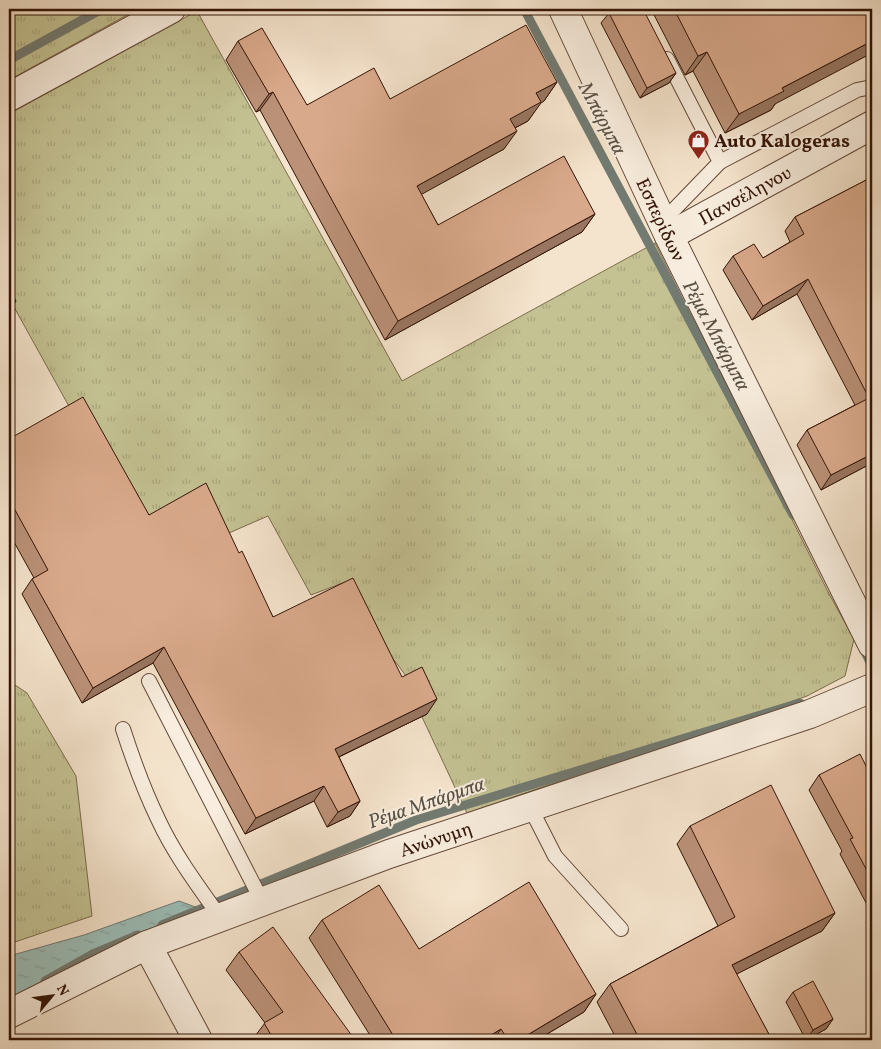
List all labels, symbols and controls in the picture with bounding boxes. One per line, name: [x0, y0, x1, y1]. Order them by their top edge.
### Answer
water label: Μπάρμπα: [570, 77, 632, 161]
shop icon: Auto Kalogeras: [686, 128, 710, 159]
place label: Auto Kalogeras: [714, 129, 850, 155]
street label: Πανσέληνου: [694, 161, 797, 232]
street label: Εσπερίδων: [629, 174, 691, 266]
water label: Ρέμα Μπάρμπα: [674, 276, 757, 397]
water label: Ρέμα Μπάρμπα: [365, 771, 489, 837]
street label: Ανώνυμη: [397, 816, 476, 865]
north arrow: [28, 972, 78, 1022]
text: N: [51, 981, 73, 999]

